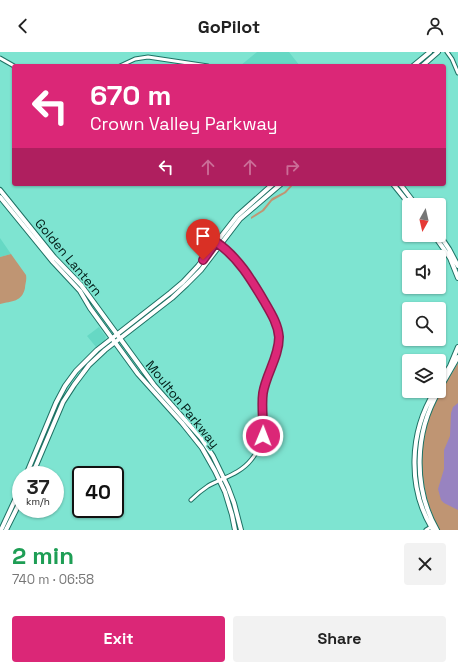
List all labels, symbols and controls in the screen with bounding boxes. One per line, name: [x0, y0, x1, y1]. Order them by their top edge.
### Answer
icon: back: [12, 15, 34, 37]
text: GoPilot: [198, 15, 260, 38]
icon: person: [424, 15, 446, 37]
text: 670 m: [90, 77, 171, 113]
icon: left: [24, 80, 76, 132]
text: Crown Valley Parkway: [90, 112, 278, 135]
icon: left: [155, 156, 177, 178]
icon: ahead: [197, 156, 219, 178]
icon: ahead: [239, 156, 261, 178]
icon: right: [281, 156, 303, 178]
north arrow: [402, 198, 446, 242]
map controls: [402, 198, 446, 398]
street label: Golden Lantern: [31, 215, 106, 300]
pin: [186, 219, 220, 260]
icon: arrive: [192, 225, 214, 247]
button: sound: [402, 250, 446, 294]
button: search: [402, 302, 446, 346]
button: layers: [402, 354, 446, 398]
street label: Moulton Parkway: [142, 357, 223, 452]
position arrow: [242, 415, 284, 457]
speed limit sign: 40: [72, 466, 124, 518]
text: 37: [26, 474, 50, 500]
text: km/h: [26, 495, 50, 508]
text: 2 min: [12, 540, 74, 571]
button: close: [404, 543, 446, 585]
text: 740 m · 06:58: [12, 571, 94, 588]
button: Exit: [12, 616, 225, 662]
button: Share: [233, 616, 446, 662]

